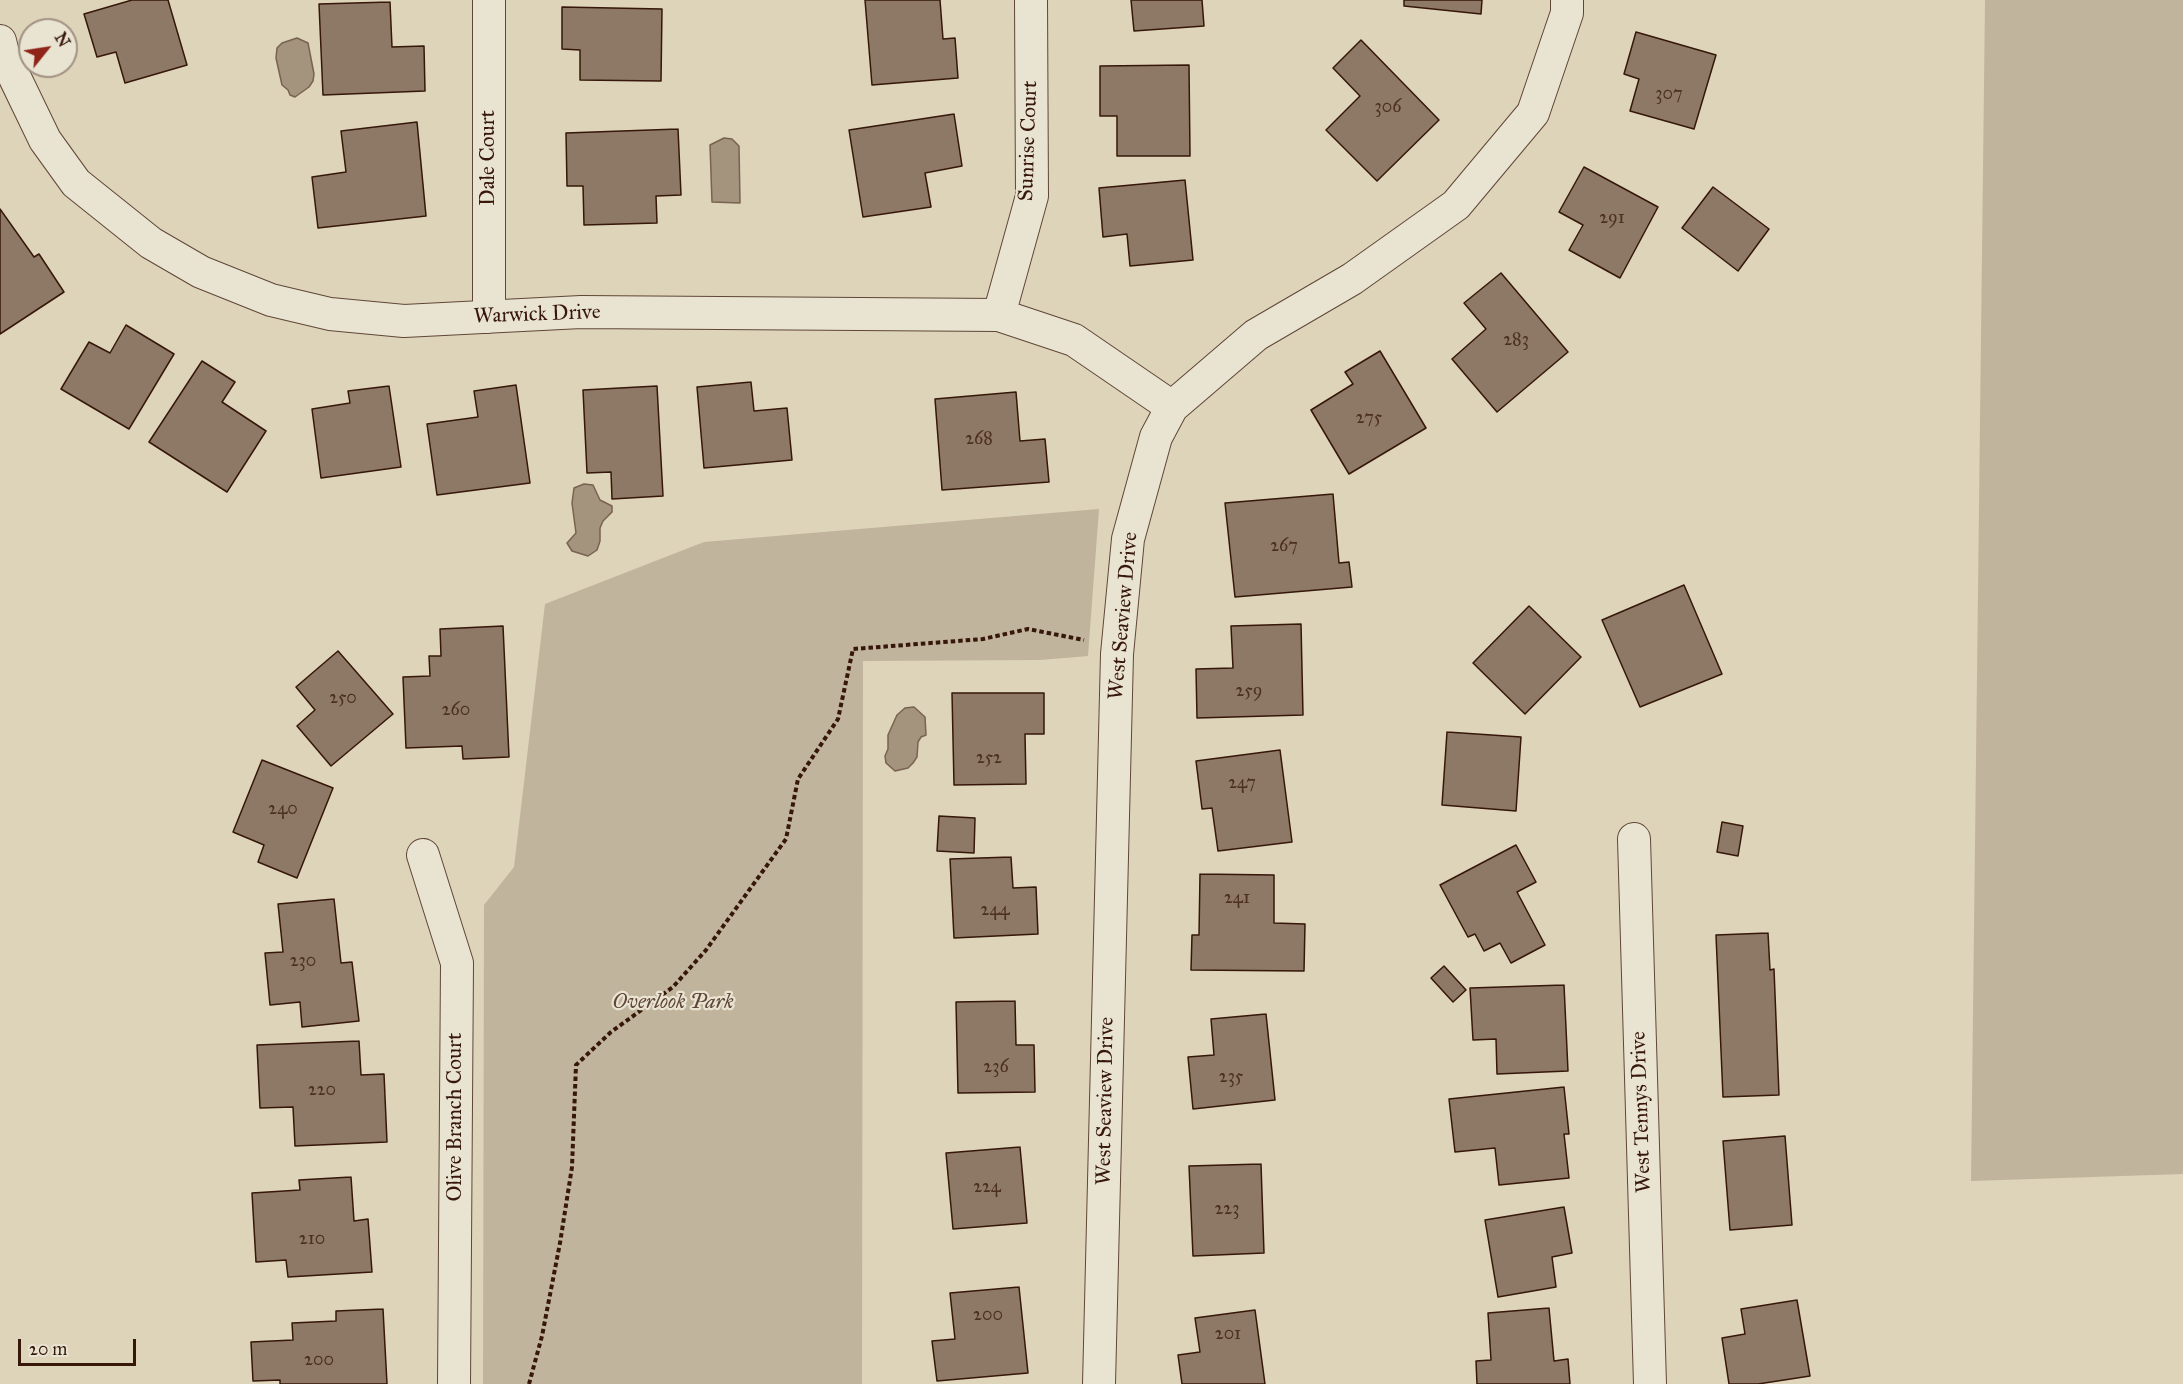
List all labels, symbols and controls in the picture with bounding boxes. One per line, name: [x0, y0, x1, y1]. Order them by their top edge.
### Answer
north arrow: [18, 18, 78, 78]
text: N: [51, 29, 74, 50]
street label: Sunrise Court: [1014, 80, 1044, 202]
house number: 307: [1655, 84, 1683, 106]
house number: 306: [1375, 97, 1401, 119]
street label: Dale Court: [476, 110, 502, 206]
house number: 291: [1599, 208, 1625, 230]
street label: Warwick Drive: [473, 300, 601, 330]
house number: 283: [1503, 330, 1529, 352]
house number: 275: [1356, 408, 1382, 430]
house number: 268: [965, 429, 993, 451]
street label: West Seaview Drive: [1104, 531, 1144, 701]
house number: 267: [1270, 536, 1298, 558]
house number: 259: [1236, 681, 1262, 703]
house number: 250: [329, 688, 357, 710]
house number: 260: [442, 700, 470, 722]
house number: 252: [976, 748, 1002, 770]
house number: 247: [1228, 773, 1256, 795]
house number: 240: [268, 799, 298, 821]
house number: 241: [1224, 888, 1250, 910]
house number: 244: [981, 900, 1009, 922]
house number: 230: [290, 951, 316, 973]
park label: Overlook Park: [612, 990, 734, 1016]
street label: West Seaview Drive: [1092, 1017, 1120, 1185]
street label: West Tennys Drive: [1627, 1031, 1657, 1193]
street label: Olive Branch Court: [443, 1033, 469, 1201]
house number: 236: [983, 1057, 1009, 1079]
house number: 235: [1219, 1067, 1243, 1089]
house number: 220: [308, 1080, 336, 1102]
house number: 224: [973, 1177, 1001, 1199]
house number: 223: [1215, 1199, 1239, 1221]
house number: 210: [299, 1229, 325, 1251]
house number: 200: [973, 1305, 1003, 1327]
house number: 201: [1215, 1324, 1241, 1346]
scale bar: [21, 1327, 140, 1365]
text: 20 m: [29, 1338, 67, 1360]
house number: 200: [304, 1350, 334, 1372]

